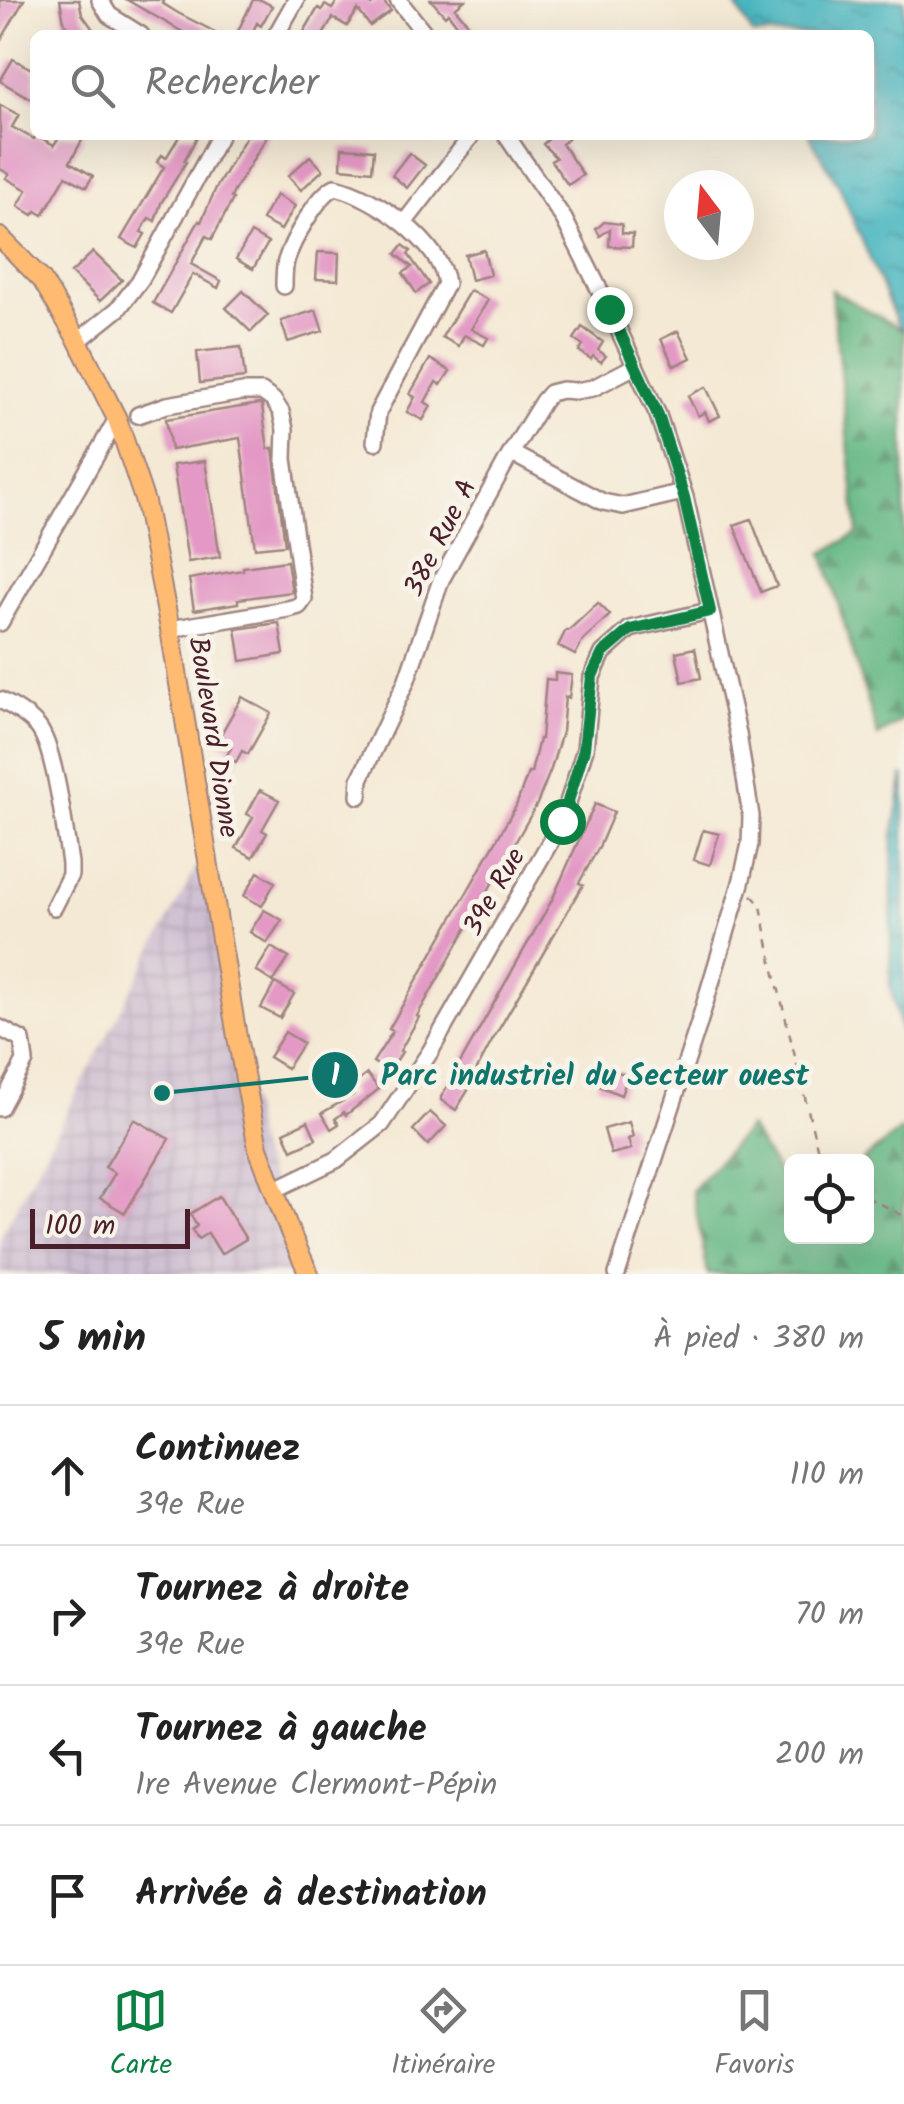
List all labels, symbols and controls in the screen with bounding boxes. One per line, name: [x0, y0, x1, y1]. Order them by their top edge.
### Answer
search box: [30, 30, 874, 140]
text: Rechercher: [145, 55, 318, 115]
icon: search: [65, 58, 120, 113]
north arrow: [664, 170, 754, 260]
route end: [587, 287, 633, 333]
street label: 38e Rue A: [392, 471, 490, 605]
street label: Boulevard Dionne: [174, 634, 251, 841]
route start: [540, 799, 586, 845]
street label: 39e Rue: [452, 839, 539, 945]
callout: Parc industriel du Secteur ouest: [310, 1045, 829, 1105]
text: 1: [330, 1053, 340, 1101]
text: Parc industriel du Secteur ouest: [381, 1053, 810, 1101]
map controls: [784, 1154, 874, 1244]
button: locate: [784, 1154, 874, 1244]
scale bar: [30, 1204, 190, 1248]
text: 100 m: [45, 1204, 115, 1249]
text: 5 min: [40, 1306, 146, 1373]
text: À pied · 380 m: [653, 1314, 864, 1365]
text: Continuez: [135, 1420, 300, 1480]
icon: ahead: [40, 1448, 95, 1503]
text: 110 m: [790, 1450, 864, 1501]
text: 39e Rue: [135, 1480, 245, 1531]
text: Tournez à droite: [135, 1560, 409, 1620]
icon: right: [40, 1588, 95, 1643]
text: 70 m: [795, 1590, 864, 1641]
text: 39e Rue: [135, 1620, 245, 1671]
text: Tournez à gauche: [135, 1700, 427, 1760]
icon: left: [40, 1728, 95, 1783]
text: 200 m: [775, 1730, 864, 1781]
text: 1re Avenue Clermont-Pépin: [135, 1760, 497, 1811]
text: Arrivée à destination: [135, 1865, 487, 1925]
icon: arrive: [40, 1868, 95, 1923]
tab: Carte: [109, 1983, 172, 2088]
tab: Itinéraire: [391, 1983, 495, 2088]
tab: Favoris: [714, 1983, 794, 2088]

